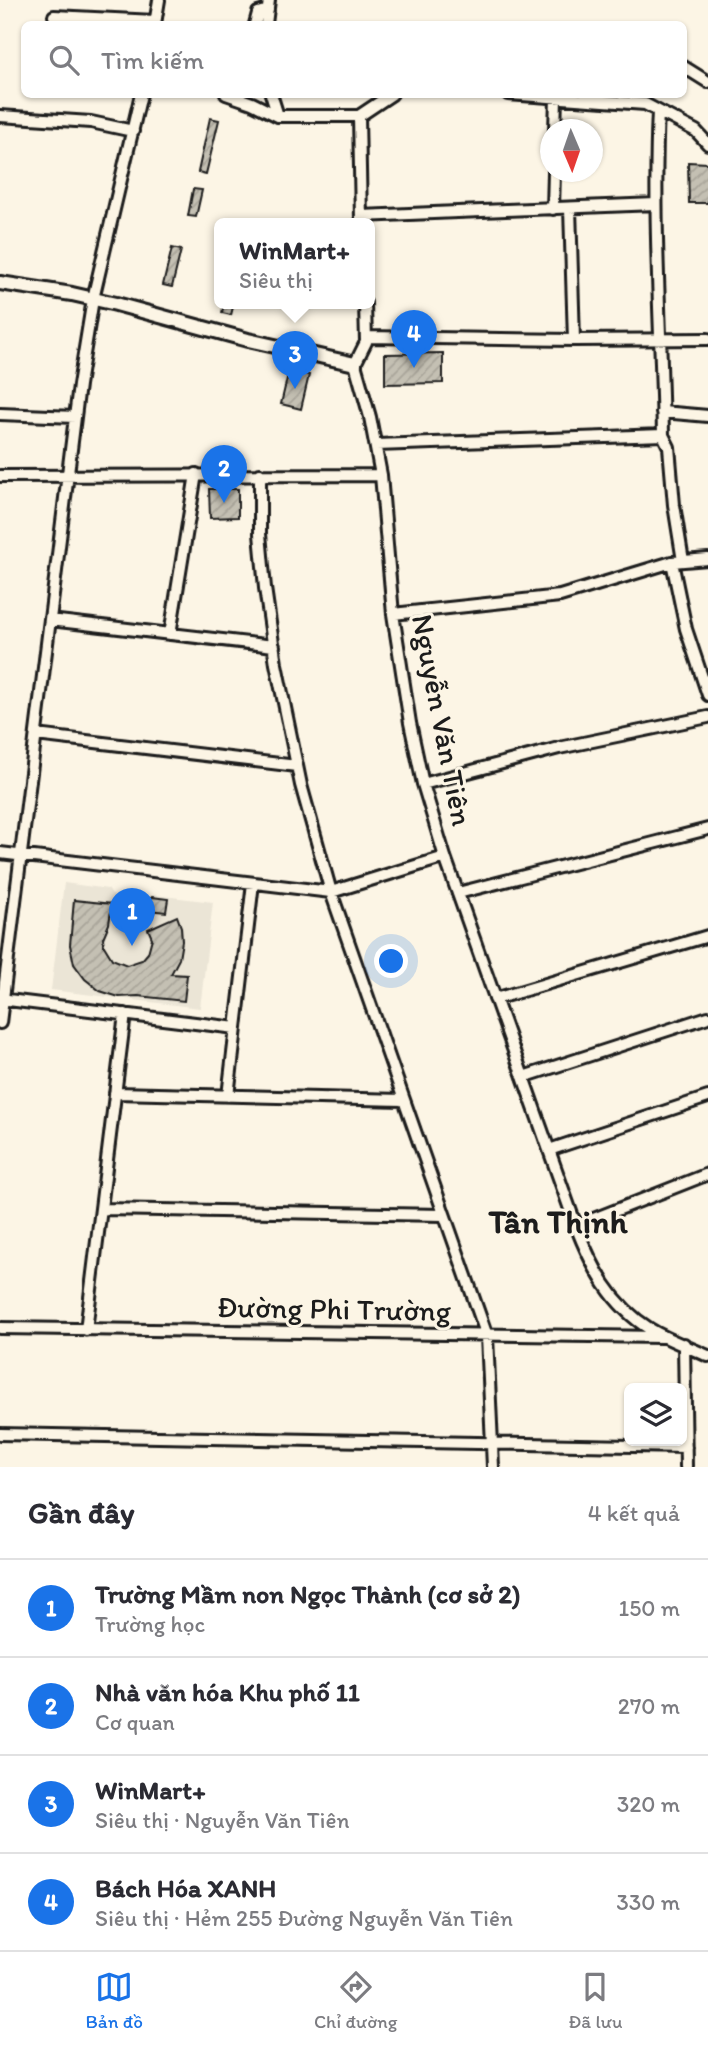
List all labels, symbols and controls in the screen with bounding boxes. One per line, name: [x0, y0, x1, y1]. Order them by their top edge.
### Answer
search box: [21, 21, 687, 98]
icon: search: [45, 41, 83, 79]
text: Tìm kiếm: [101, 44, 204, 76]
north arrow: [540, 119, 603, 182]
popup: [214, 218, 375, 309]
text: WinMart+: [239, 234, 350, 266]
text: Siêu thị: [239, 266, 313, 294]
pin: 4: [391, 310, 437, 368]
pin: 3: [272, 331, 318, 389]
pin: 2: [201, 445, 247, 503]
street label: Nguyễn Văn Tiên: [404, 611, 481, 829]
pin: 1: [109, 888, 155, 946]
your location: [374, 944, 408, 978]
district label: Tân Thịnh: [488, 1202, 629, 1241]
street label: Đường Phi Trường: [217, 1288, 452, 1329]
map controls: [624, 1383, 687, 1446]
button: layers: [624, 1383, 687, 1446]
text: Gần đây: [28, 1494, 134, 1531]
text: 4 kết quả: [588, 1499, 680, 1527]
text: Trường Mầm non Ngọc Thành (cơ sở 2): [95, 1578, 520, 1610]
text: 1: [46, 1594, 56, 1622]
text: 150 m: [619, 1594, 680, 1622]
text: Trường học: [95, 1610, 205, 1638]
text: Nhà văn hóa Khu phố 11: [95, 1676, 360, 1708]
text: 2: [45, 1692, 57, 1720]
text: 270 m: [618, 1692, 680, 1720]
text: Cơ quan: [95, 1708, 175, 1736]
text: WinMart+: [95, 1774, 206, 1806]
text: 3: [45, 1790, 57, 1818]
text: 320 m: [617, 1790, 680, 1818]
text: Siêu thị · Nguyễn Văn Tiên: [95, 1806, 349, 1834]
text: Bách Hóa XANH: [95, 1872, 276, 1904]
text: 4: [44, 1888, 58, 1916]
text: 330 m: [616, 1888, 680, 1916]
text: Siêu thị · Hẻm 255 Đường Nguyễn Văn Tiên: [95, 1904, 513, 1932]
tab: Bản đồ: [85, 1968, 143, 2033]
tab: Chỉ đường: [314, 1968, 397, 2033]
tab: Đã lưu: [568, 1968, 622, 2033]

